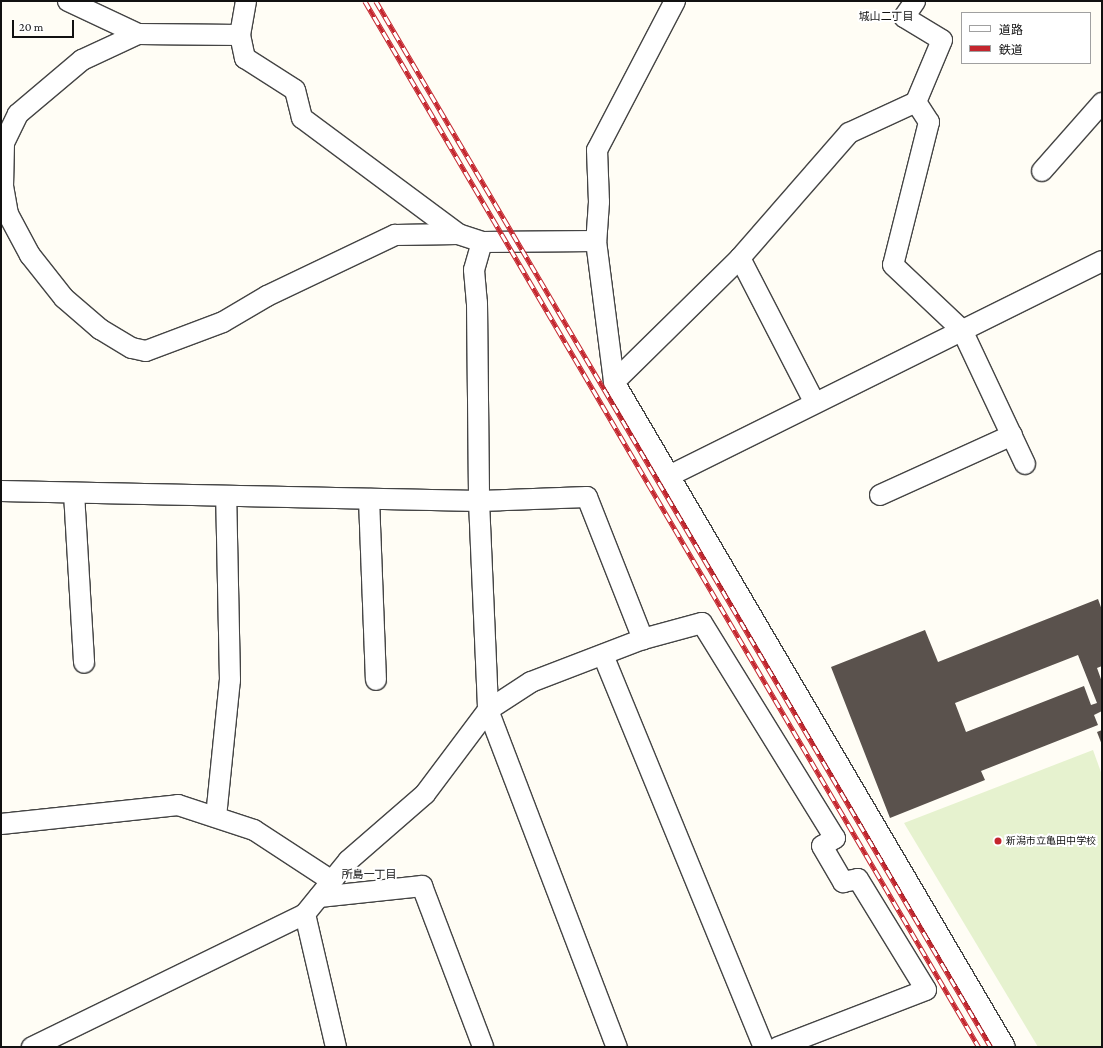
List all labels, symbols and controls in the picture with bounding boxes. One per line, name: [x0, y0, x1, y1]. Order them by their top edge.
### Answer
district label: 城山二丁目: [859, 9, 913, 23]
scale bar: [14, 12, 76, 38]
legend: [961, 12, 1091, 64]
text: 20 m: [19, 20, 43, 34]
text: 道路: [999, 23, 1023, 37]
text: 鉄道: [999, 43, 1023, 57]
place label: 新潟市立亀田中学校: [1006, 835, 1096, 847]
marker: 新潟市立亀田中学校: [993, 836, 1003, 846]
district label: 所島一丁目: [342, 867, 396, 881]

